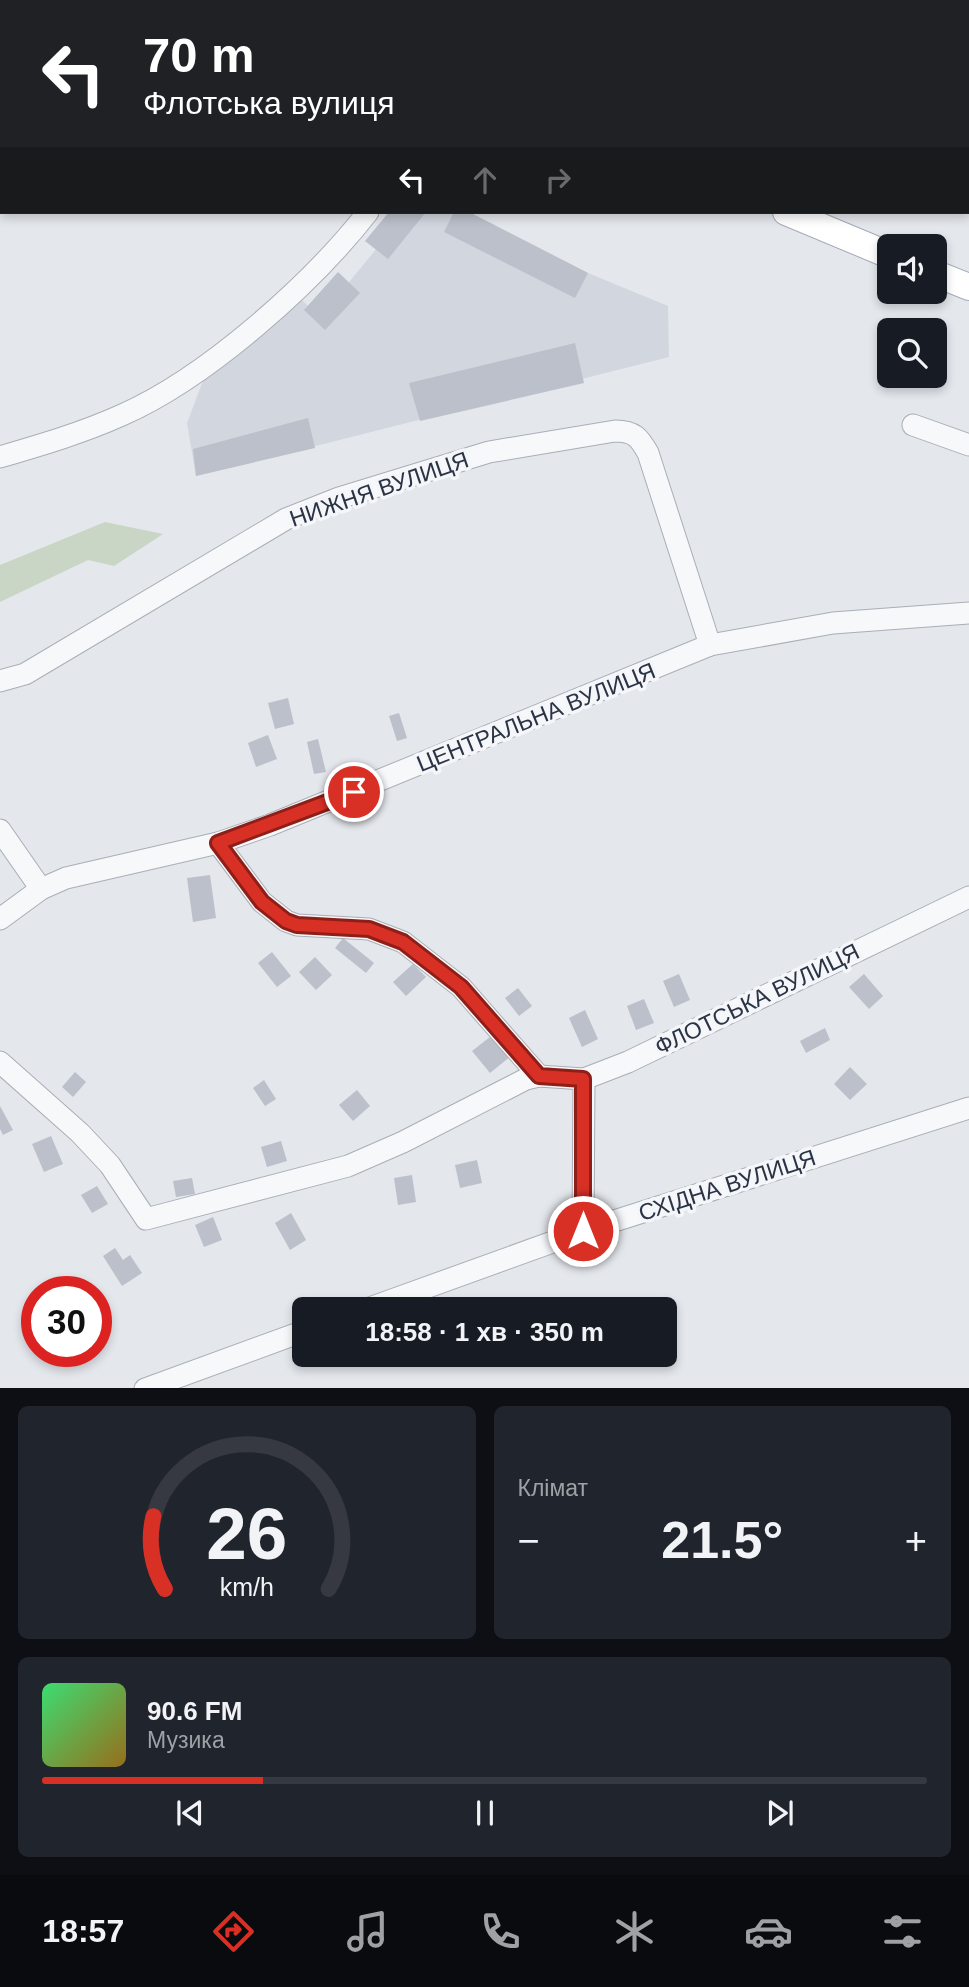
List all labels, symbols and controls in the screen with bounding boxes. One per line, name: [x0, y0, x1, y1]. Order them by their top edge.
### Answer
icon: left: [28, 28, 119, 119]
text: 70 m: [143, 28, 255, 82]
text: Флотська вулиця: [143, 85, 395, 121]
icon: left: [393, 161, 431, 199]
icon: ahead: [466, 161, 504, 199]
icon: right: [539, 161, 577, 199]
map controls: [877, 234, 947, 388]
button: sound: [877, 234, 947, 304]
button: search: [877, 318, 947, 388]
street label: НИЖНЯ ВУЛИЦЯ: [286, 446, 472, 532]
street label: ЦЕНТРАЛЬНА ВУЛИЦЯ: [413, 657, 659, 777]
pin: [324, 762, 384, 822]
icon: arrive: [335, 773, 373, 811]
street label: ФЛОТСЬКА ВУЛИЦЯ: [651, 938, 863, 1060]
street label: СХІДНА ВУЛИЦЯ: [635, 1144, 819, 1226]
position arrow: [546, 1194, 620, 1268]
speed limit sign: 30: [21, 1276, 112, 1367]
text: 18:58 · 1 хв · 350 m: [365, 1317, 604, 1347]
text: Клімат: [518, 1475, 588, 1501]
text: 26: [206, 1493, 287, 1574]
text: 21.5°: [661, 1511, 783, 1569]
text: −: [518, 1520, 540, 1562]
text: +: [905, 1520, 927, 1562]
text: km/h: [220, 1572, 274, 1600]
text: 90.6 FM: [147, 1696, 242, 1726]
text: Музика: [147, 1727, 225, 1753]
icon: previous: [171, 1794, 209, 1832]
icon: pause: [466, 1794, 504, 1832]
icon: next: [761, 1794, 799, 1832]
icon: directions: [209, 1907, 258, 1956]
icon: music: [343, 1907, 392, 1956]
icon: phone: [476, 1907, 525, 1956]
icon: climate: [610, 1907, 659, 1956]
icon: car: [744, 1907, 793, 1956]
icon: filters: [878, 1907, 927, 1956]
text: 18:57: [42, 1913, 124, 1949]

